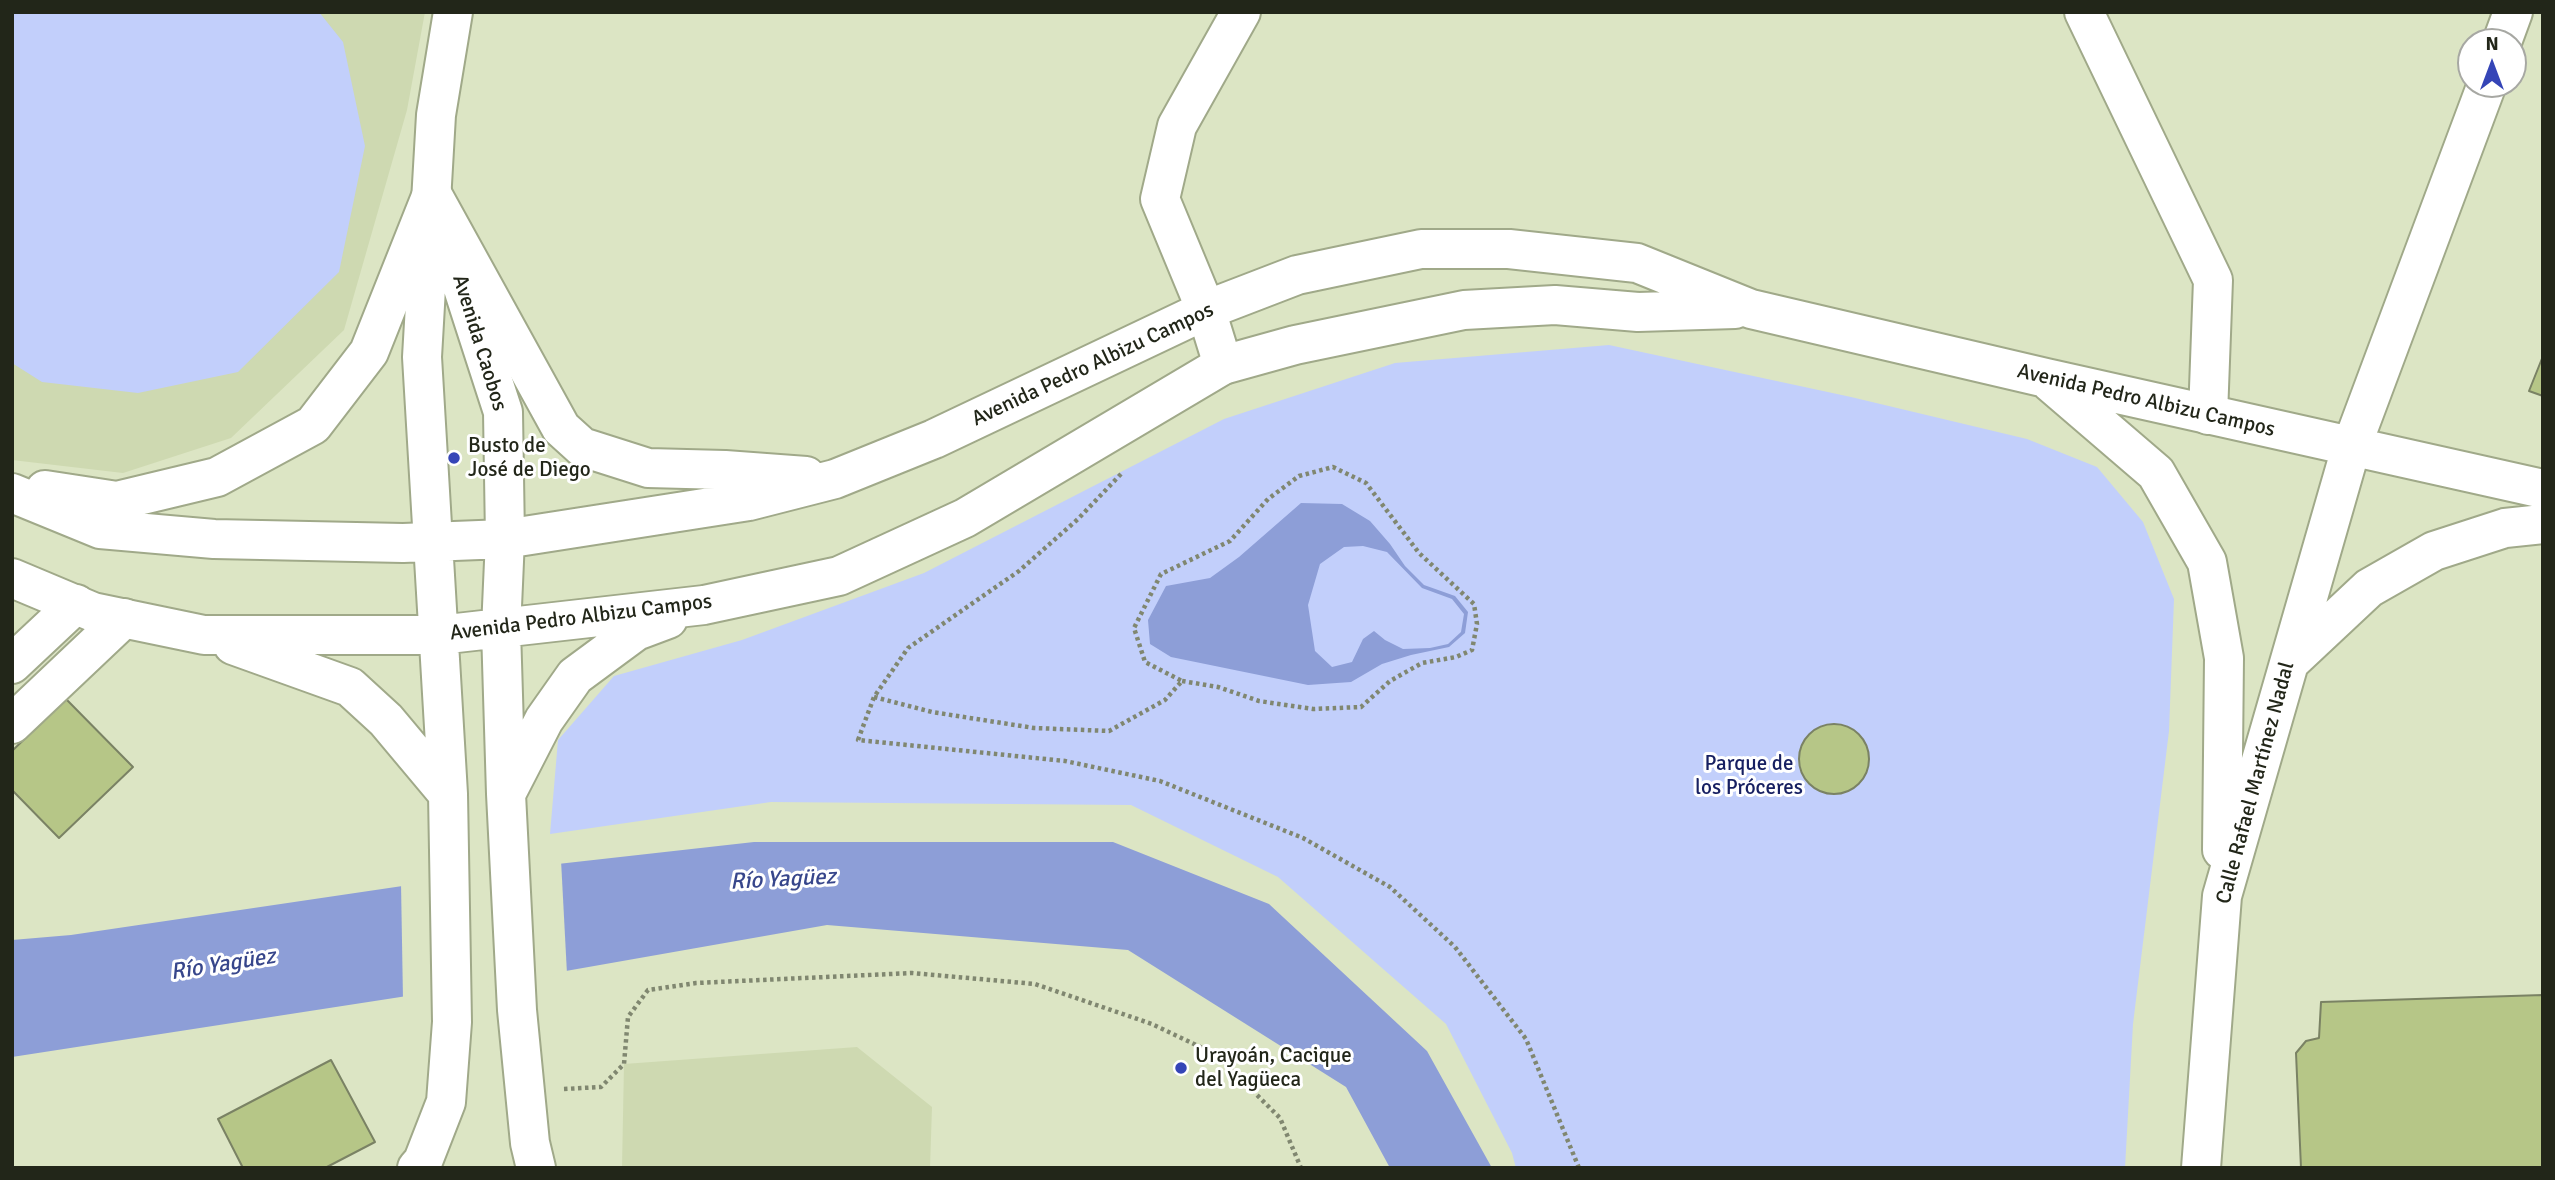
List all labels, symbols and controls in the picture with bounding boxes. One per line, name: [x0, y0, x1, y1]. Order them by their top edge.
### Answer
north arrow: [2457, 28, 2527, 98]
text: N: [2485, 32, 2499, 56]
street label: Avenida Caobos: [446, 272, 512, 414]
street label: Avenida Pedro Albizu Campos: [968, 298, 1218, 432]
street label: Avenida Pedro Albizu Campos: [2015, 359, 2277, 443]
place label: Busto de José de Diego: [468, 433, 591, 483]
marker: Busto de José de Diego: [446, 450, 462, 466]
street label: Avenida Pedro Albizu Campos: [449, 589, 713, 647]
street label: Calle Rafael Martínez Nadal: [2211, 659, 2301, 907]
park label: Parque de los Próceres: [1695, 751, 1803, 801]
water label: Río Yagüez: [730, 863, 836, 897]
water label: Río Yagüez: [169, 943, 277, 987]
place label: Urayoán, Cacique del Yagüeca: [1195, 1043, 1352, 1093]
marker: Urayoán, Cacique del Yagüeca: [1173, 1060, 1189, 1076]

